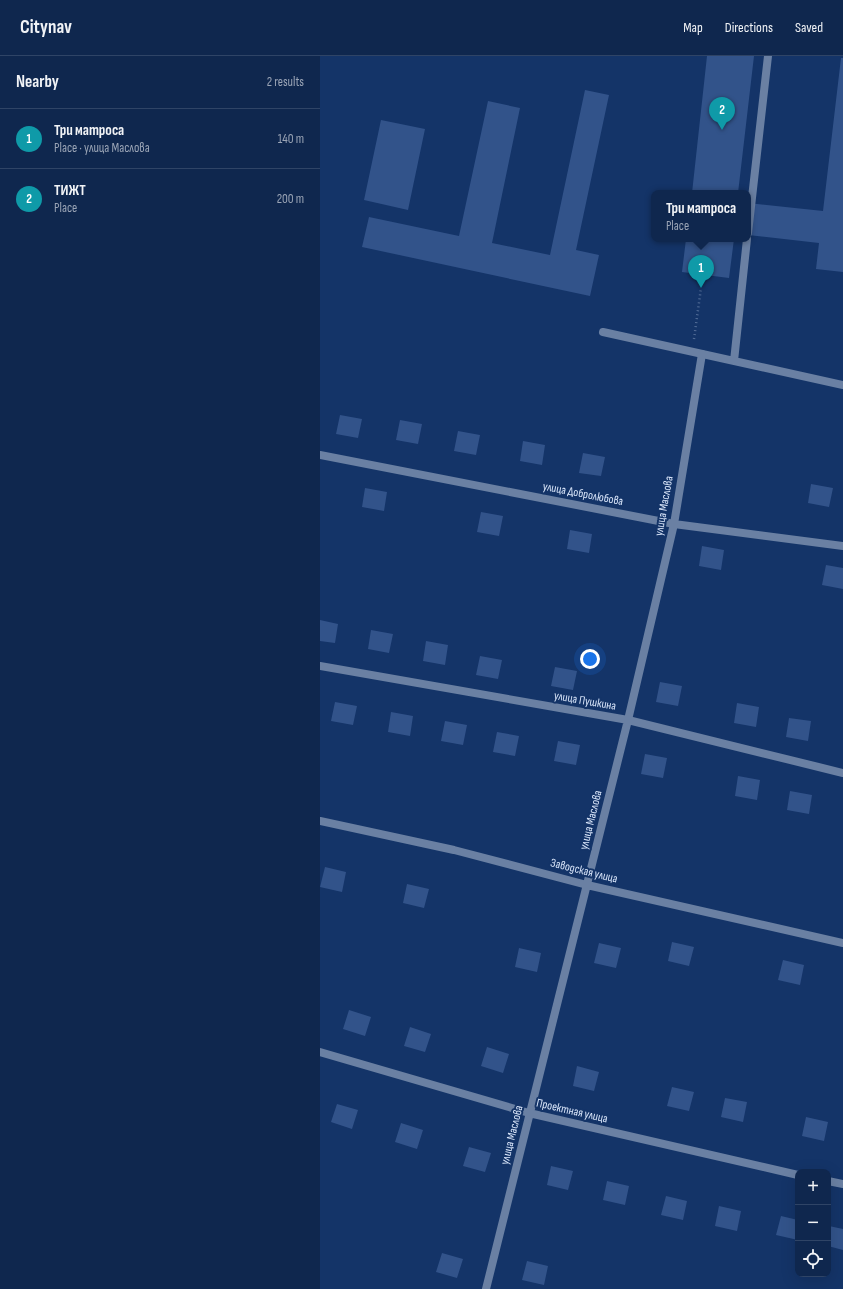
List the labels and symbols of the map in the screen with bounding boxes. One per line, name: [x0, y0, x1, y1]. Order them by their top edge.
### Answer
pin: 2: [709, 97, 735, 130]
pin: 1: [688, 255, 714, 288]
street label: улица Маслова: [651, 474, 677, 537]
street label: улица Добролюбова: [542, 479, 625, 509]
your location: [580, 649, 600, 669]
street label: улица Пушкина: [553, 688, 618, 714]
street label: улица Маслова: [576, 788, 606, 851]
street label: Заводская улица: [549, 855, 620, 887]
street label: Проектная улица: [535, 1096, 609, 1127]
street label: улица Маслова: [497, 1103, 527, 1166]

